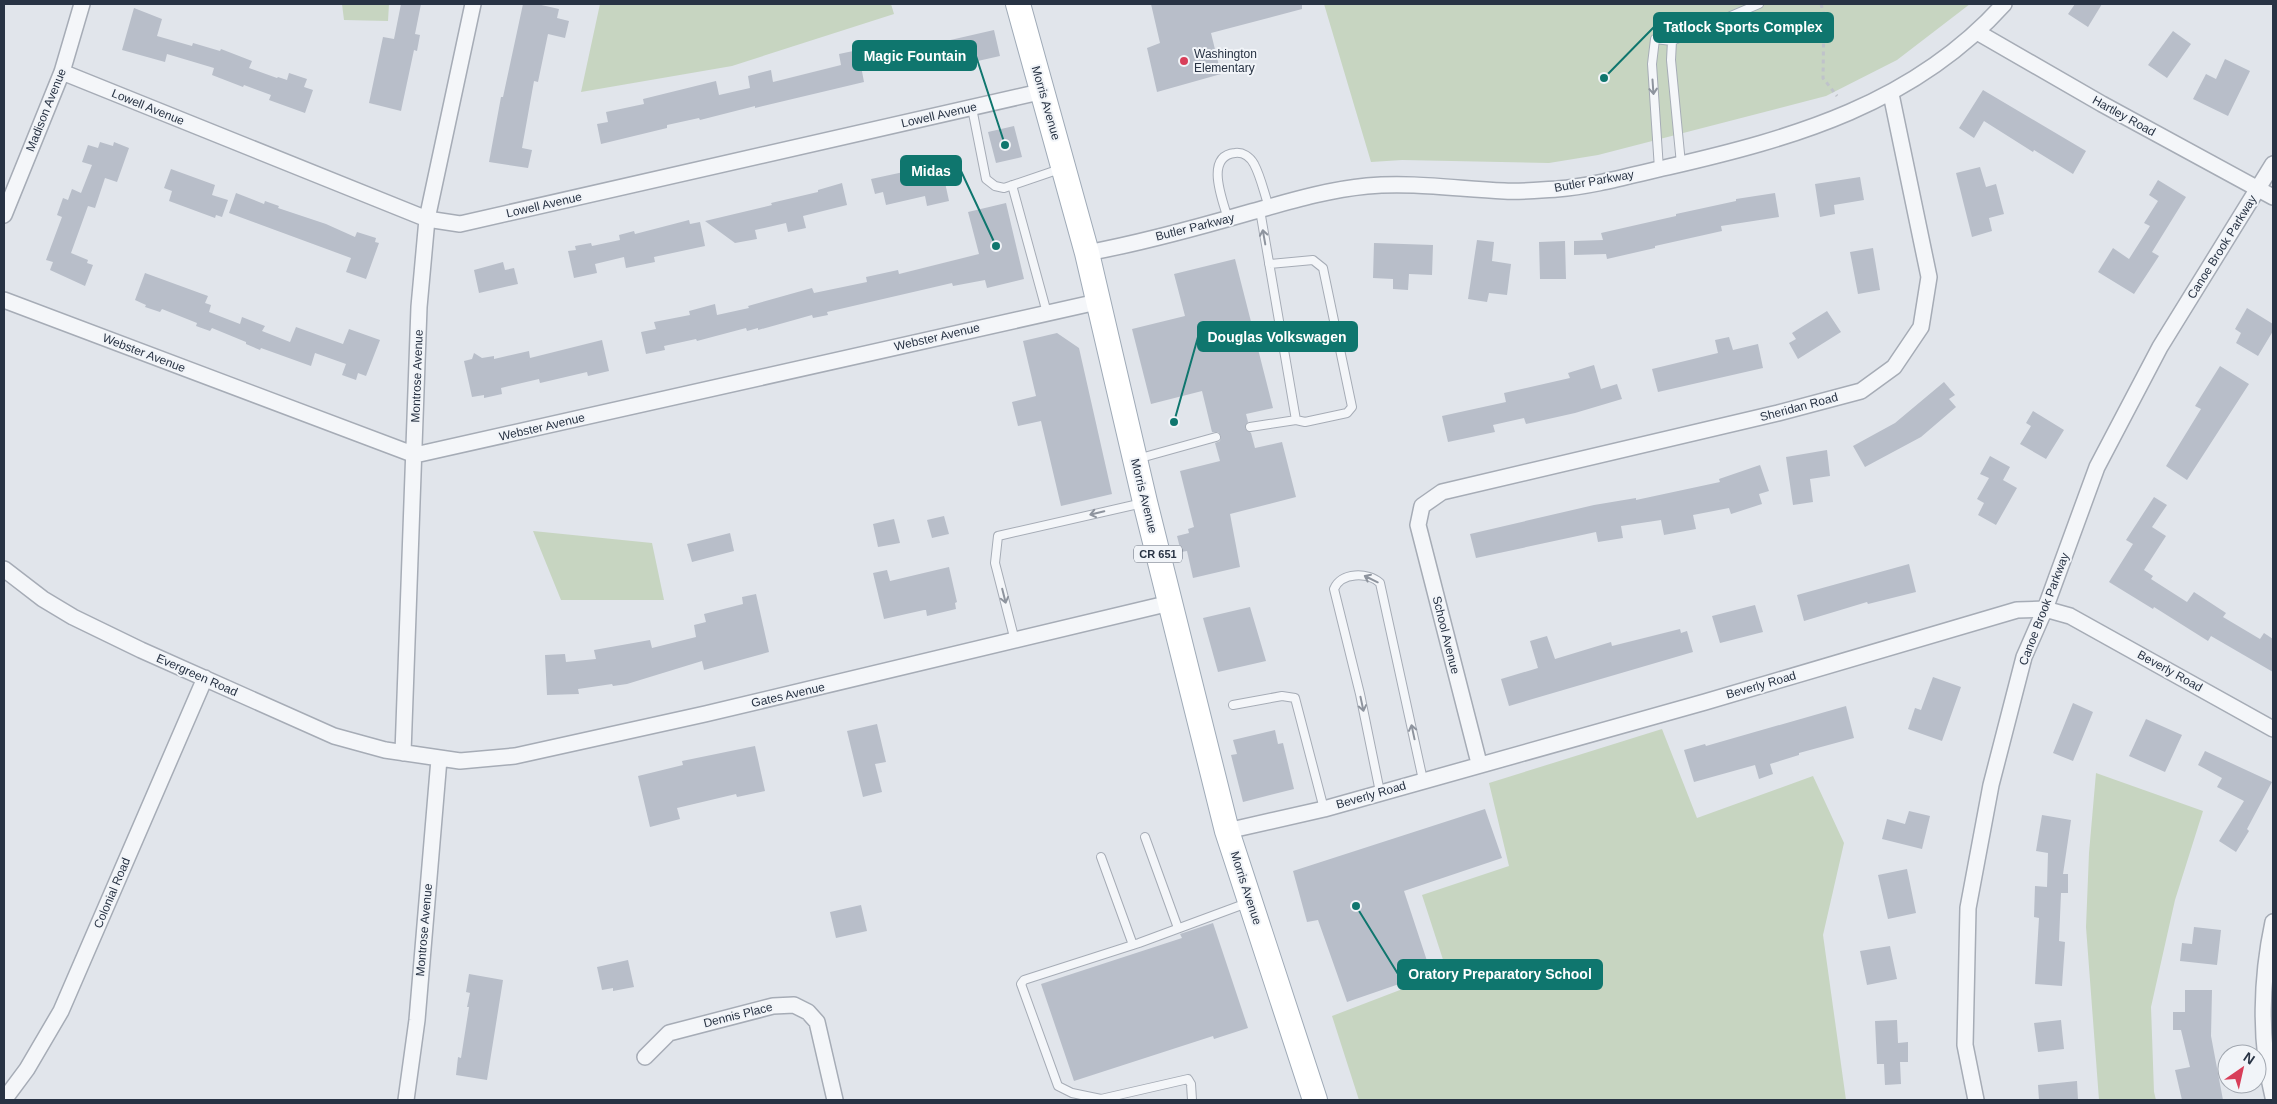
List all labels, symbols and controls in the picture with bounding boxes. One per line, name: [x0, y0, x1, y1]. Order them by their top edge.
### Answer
callout: Tatlock Sports Complex: [1654, 13, 1833, 42]
text: Tatlock Sports Complex: [1663, 19, 1823, 35]
callout: Magic Fountain: [853, 41, 976, 70]
place label: Washington Elementary: [1194, 47, 1257, 75]
text: Magic Fountain: [864, 48, 966, 64]
marker: Washington Elementary: [1178, 55, 1190, 67]
street label: Morris Avenue: [1029, 64, 1063, 142]
street label: Madison Avenue: [23, 66, 69, 154]
one-way arrow: [1649, 79, 1658, 95]
street label: Lowell Avenue: [110, 86, 187, 128]
street label: Hartley Road: [2090, 93, 2158, 139]
street label: Lowell Avenue: [900, 99, 978, 131]
callout: Midas: [901, 156, 961, 185]
text: Midas: [911, 163, 951, 179]
street label: Butler Parkway: [1553, 167, 1635, 195]
street label: Lowell Avenue: [505, 189, 583, 221]
street label: Canoe Brook Parkway: [2184, 193, 2260, 301]
street label: Butler Parkway: [1154, 210, 1236, 244]
one-way arrow: [1259, 229, 1269, 245]
street label: Webster Avenue: [893, 320, 982, 354]
callout: Douglas Volkswagen: [1198, 322, 1357, 351]
street label: Montrose Avenue: [408, 329, 426, 423]
text: Douglas Volkswagen: [1208, 329, 1347, 345]
street label: Webster Avenue: [101, 331, 188, 375]
street label: Sheridan Road: [1759, 390, 1839, 424]
street label: Webster Avenue: [498, 410, 587, 444]
street label: Morris Avenue: [1128, 457, 1160, 535]
one-way arrow: [1090, 509, 1106, 518]
road number: CR 651: [1134, 546, 1182, 562]
street label: Canoe Brook Parkway: [2016, 551, 2072, 667]
one-way arrow: [1364, 574, 1379, 584]
one-way arrow: [1000, 587, 1009, 603]
street label: School Avenue: [1430, 595, 1463, 676]
street label: Beverly Road: [2135, 647, 2205, 695]
street label: Evergreen Road: [154, 651, 240, 699]
street label: Beverly Road: [1724, 668, 1798, 702]
street label: Gates Avenue: [750, 680, 827, 710]
one-way arrow: [1358, 696, 1368, 712]
one-way arrow: [1408, 725, 1417, 741]
street label: Beverly Road: [1334, 778, 1408, 812]
street label: Morris Avenue: [1228, 849, 1265, 927]
street label: Colonial Road: [91, 856, 133, 930]
street label: Montrose Avenue: [413, 883, 435, 977]
callout: Oratory Preparatory School: [1398, 960, 1602, 989]
text: Oratory Preparatory School: [1408, 966, 1592, 982]
street label: Dennis Place: [702, 1000, 774, 1030]
north arrow: [2217, 1044, 2267, 1094]
text: N: [2241, 1049, 2258, 1068]

